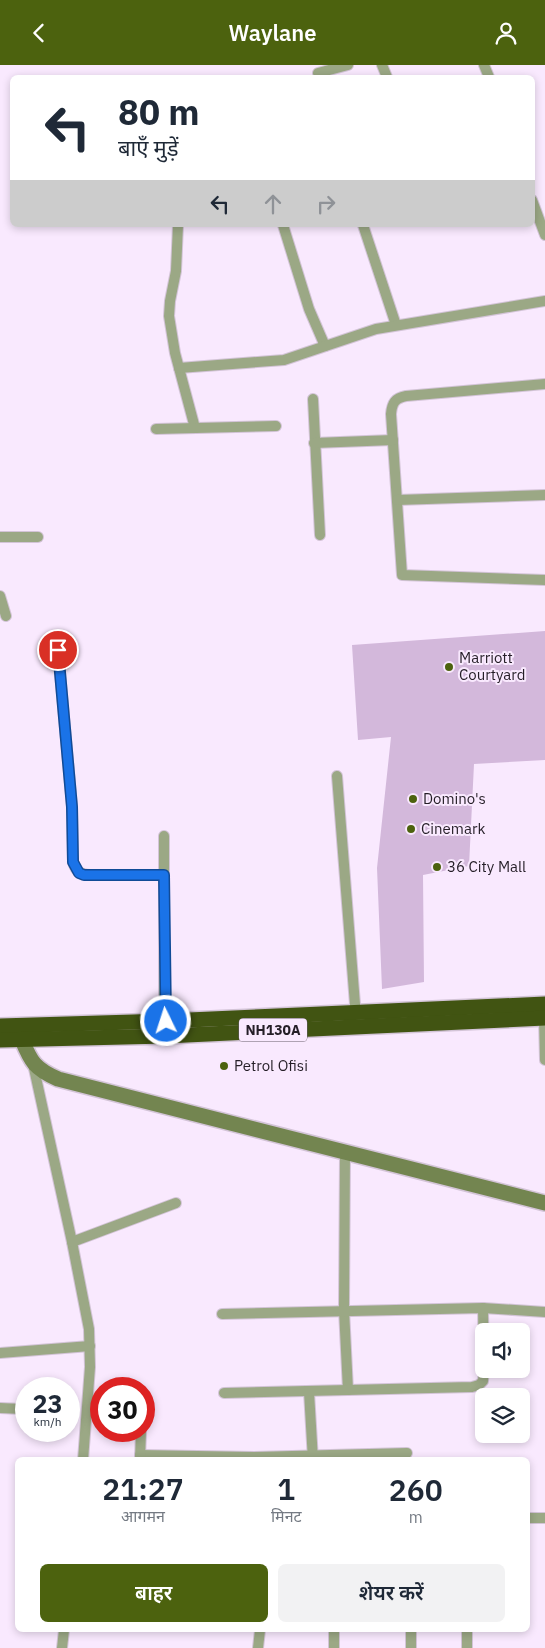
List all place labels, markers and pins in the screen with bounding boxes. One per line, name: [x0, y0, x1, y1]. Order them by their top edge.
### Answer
pin: [37, 629, 79, 671]
place label: Marriott Courtyard: [459, 648, 525, 684]
marker: Marriott Courtyard: [443, 661, 455, 673]
place label: Domino's: [423, 789, 486, 808]
marker: Domino's: [407, 793, 419, 805]
place label: Cinemark: [421, 819, 485, 838]
marker: Cinemark: [405, 823, 417, 835]
place label: 36 City Mall: [447, 857, 526, 876]
marker: 36 City Mall: [431, 861, 443, 873]
place label: Petrol Ofisi: [234, 1056, 308, 1075]
marker: Petrol Ofisi: [218, 1060, 230, 1072]

